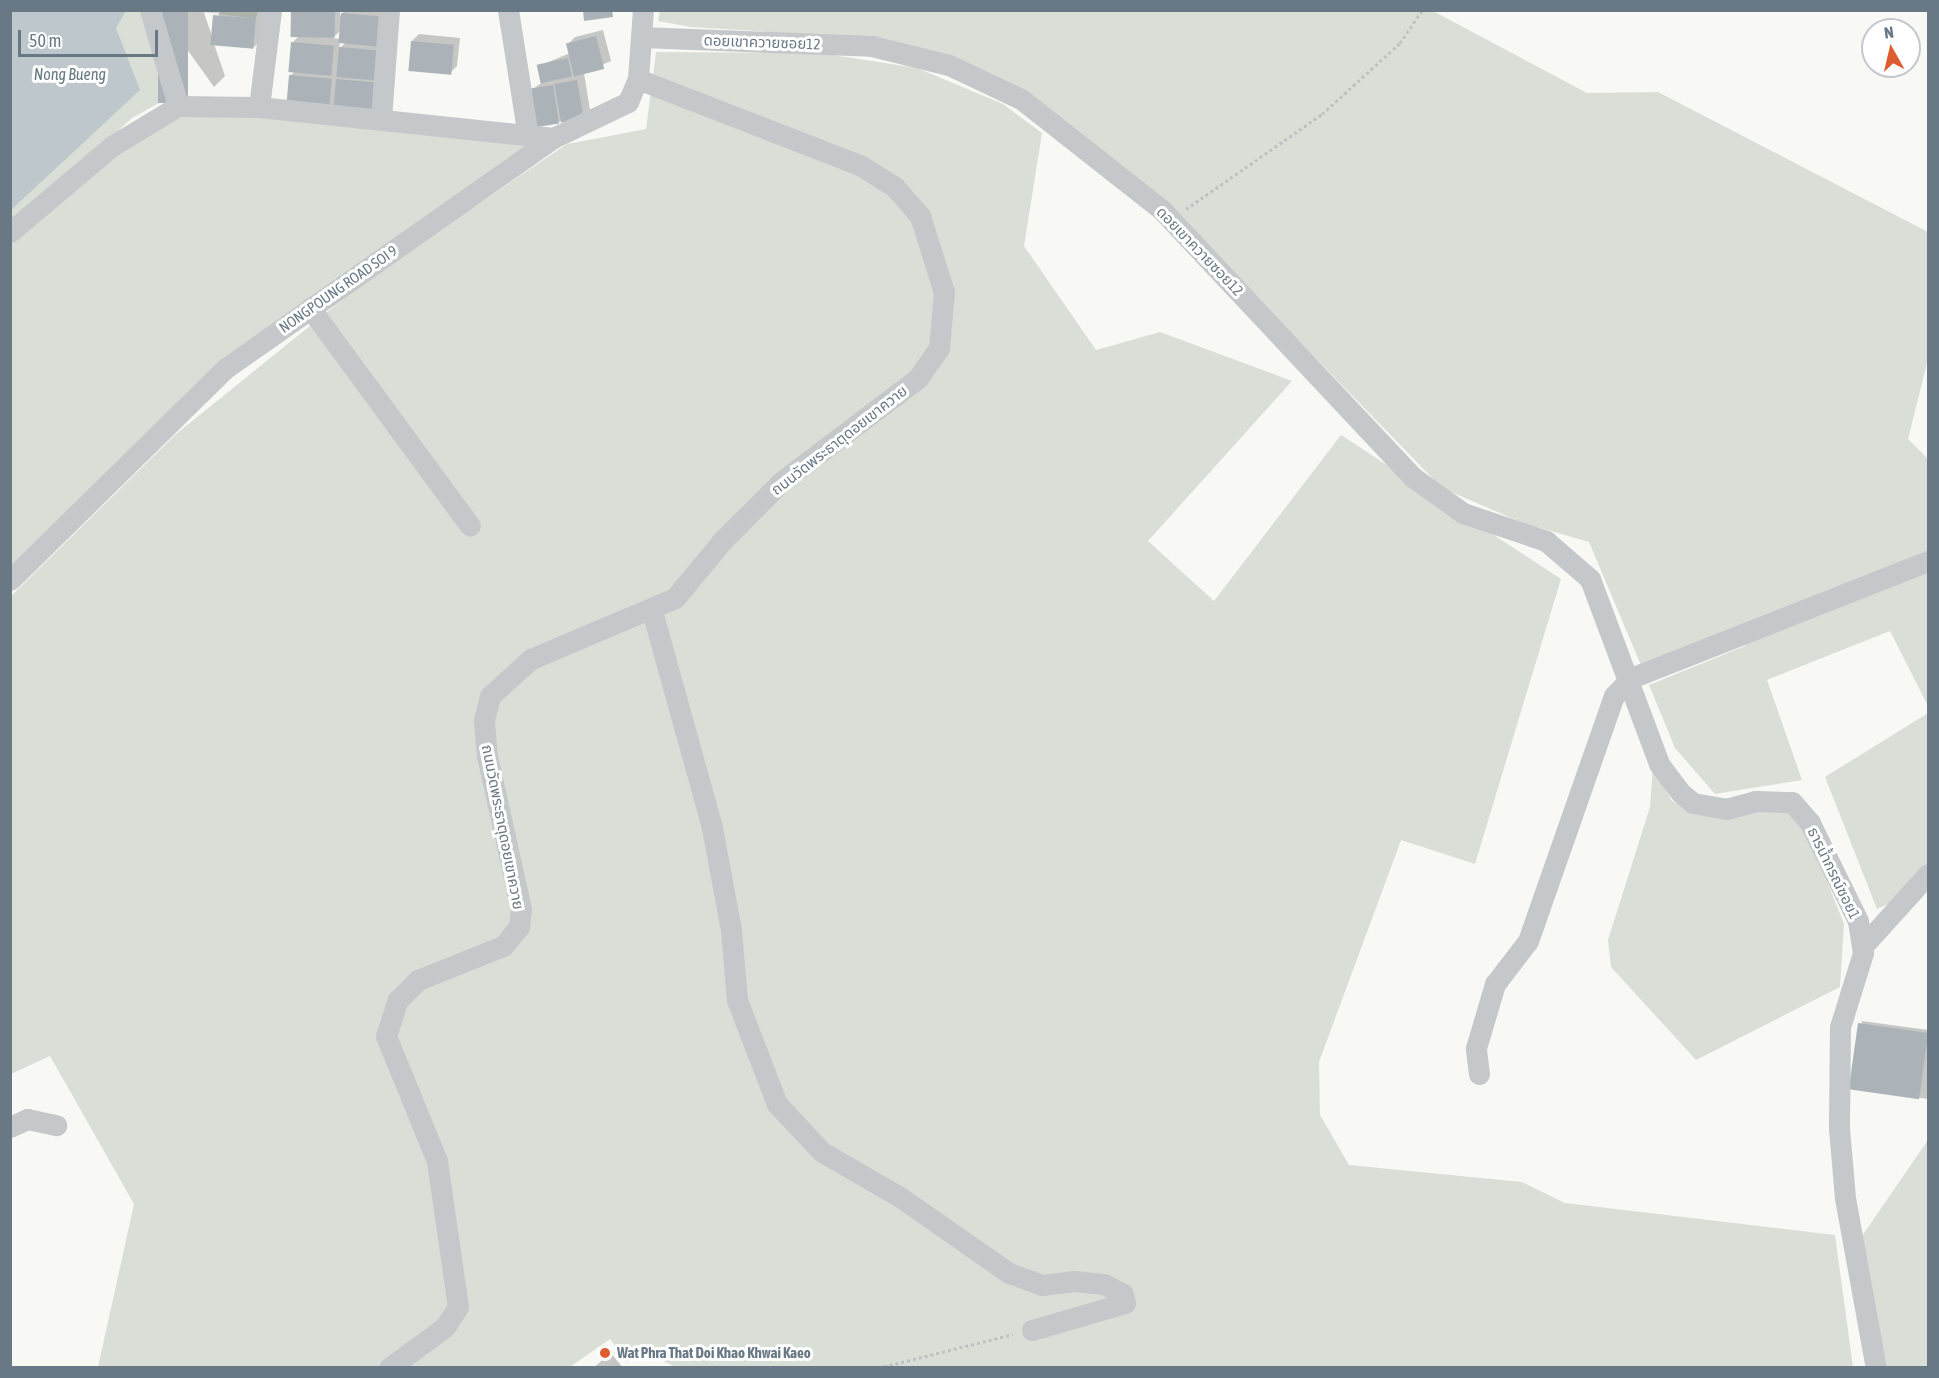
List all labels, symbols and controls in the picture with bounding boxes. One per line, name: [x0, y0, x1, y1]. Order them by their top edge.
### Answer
scale bar: [21, 18, 160, 56]
north arrow: [1861, 18, 1921, 78]
text: N: [1883, 23, 1895, 42]
text: 50 m: [29, 30, 61, 51]
street label: ดอยเขาควายซอย12: [703, 31, 821, 53]
water label: Nong Bueng: [34, 64, 106, 84]
street label: ดอยเขาควายซอย12: [1153, 203, 1247, 299]
street label: NONGPOUNG ROAD SOI 9: [275, 241, 401, 337]
street label: ถนนวัดพระธาตุดอยเขาควาย: [767, 381, 911, 499]
street label: ถนนวัดพระธาตุดอยเขาควาย: [478, 743, 528, 911]
street label: ธารน้ำกรณ์ซอย1: [1804, 824, 1864, 922]
place label: Wat Phra That Doi Khao Khwai Kaeo: [617, 1344, 811, 1362]
marker: Wat Phra That Doi Khao Khwai Kaeo: [598, 1346, 612, 1360]

